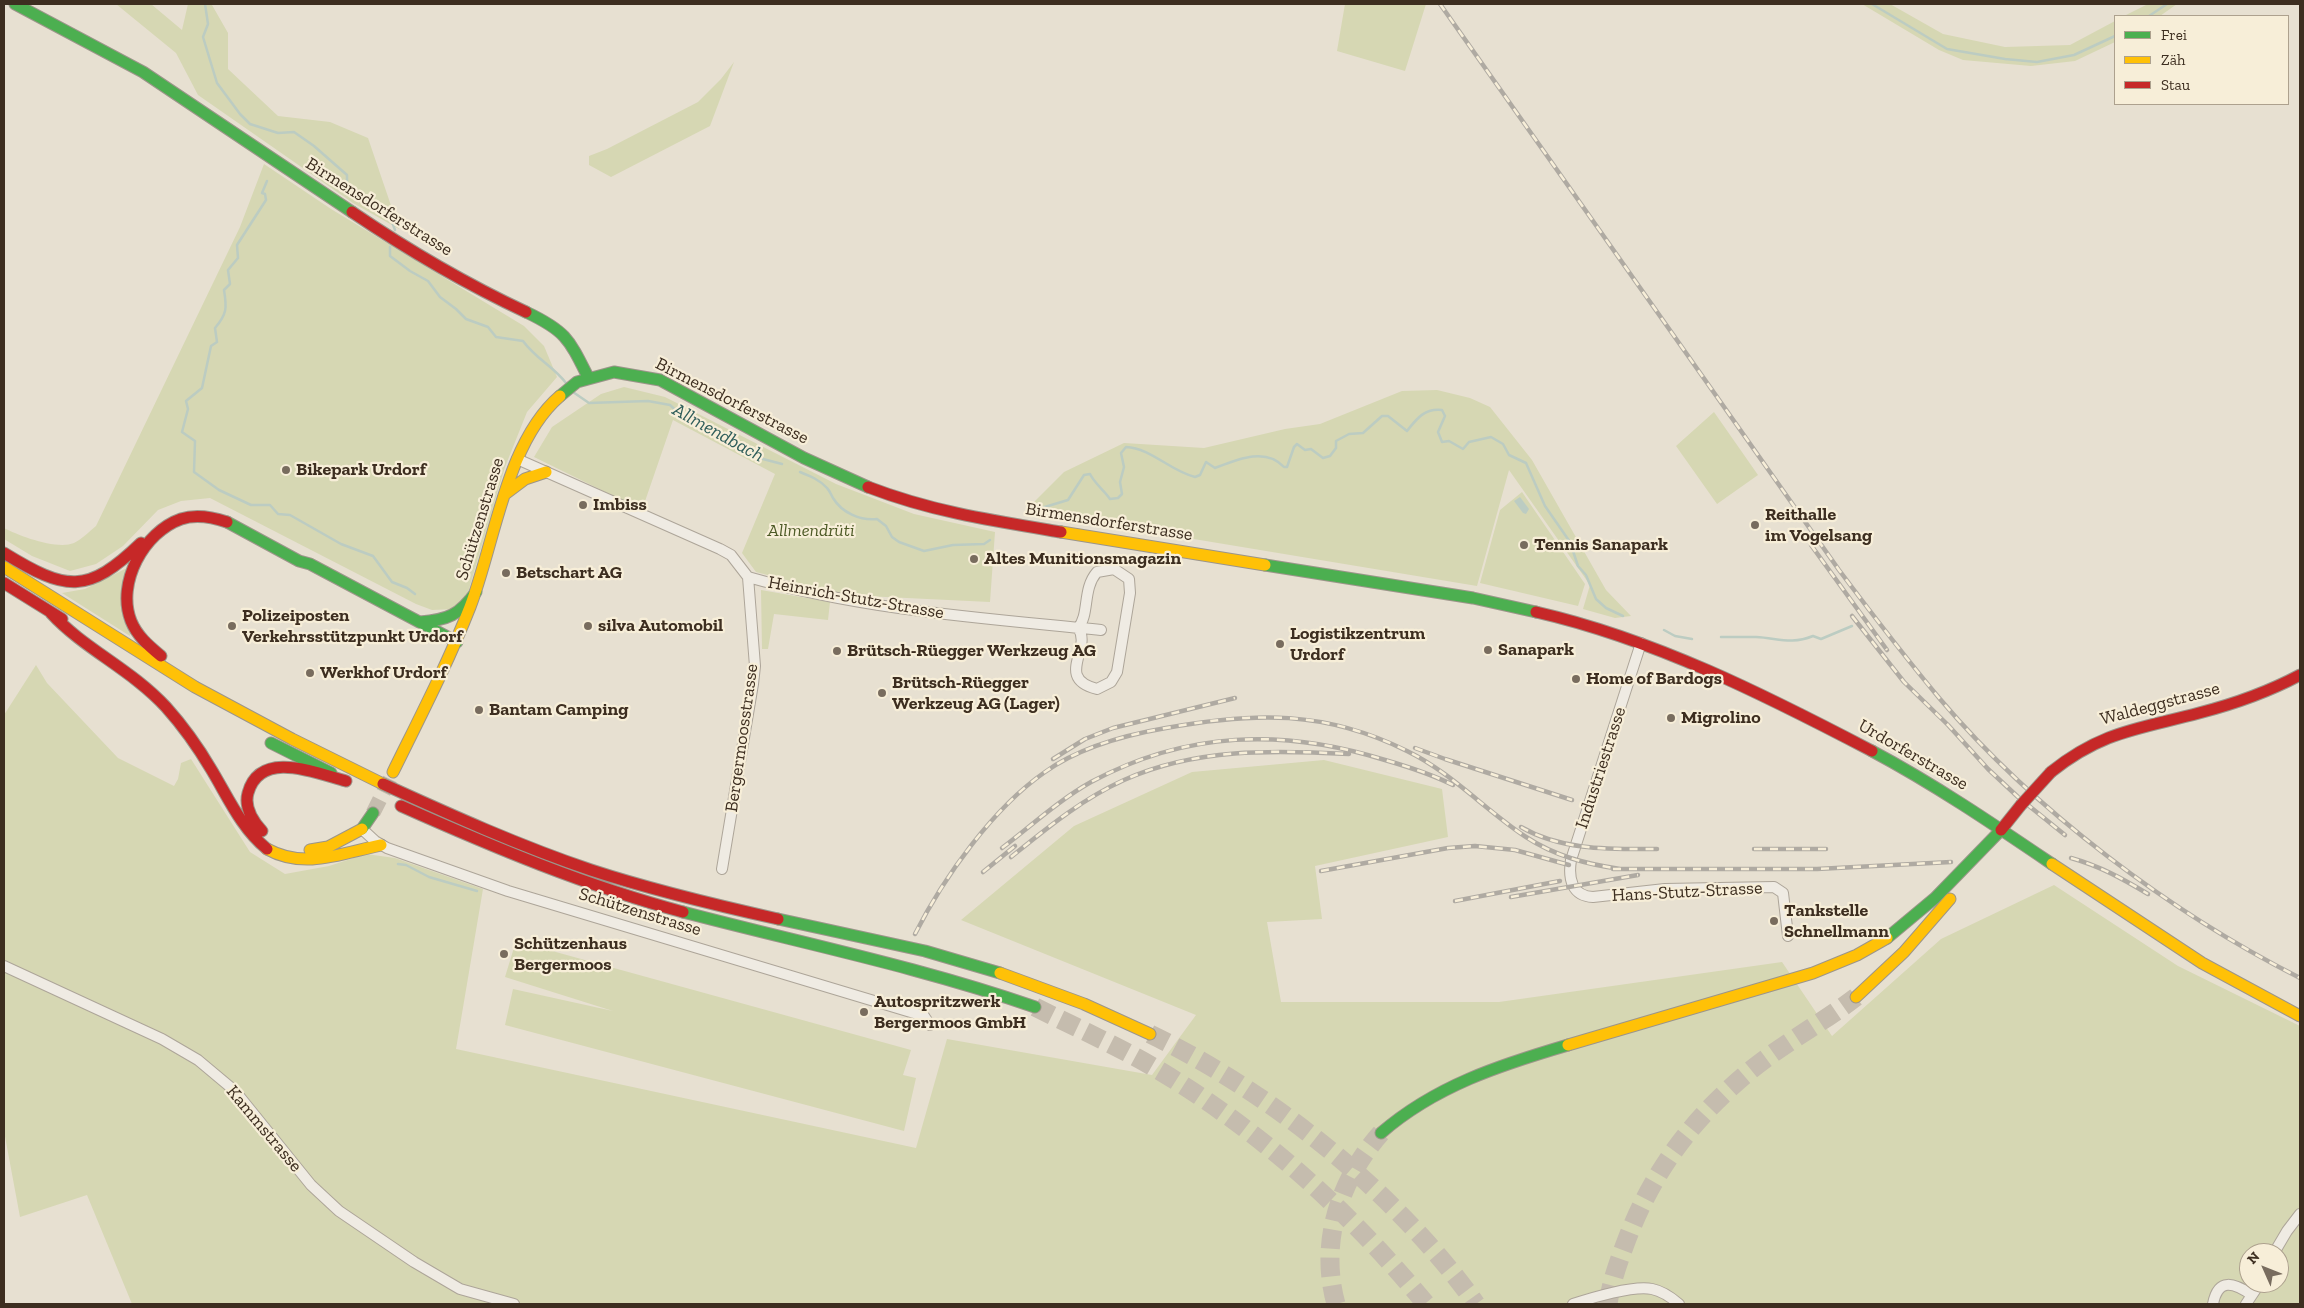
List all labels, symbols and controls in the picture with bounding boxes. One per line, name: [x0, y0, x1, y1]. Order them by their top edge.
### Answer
legend: [2114, 15, 2289, 105]
text: Frei: [2161, 26, 2187, 44]
text: Zäh: [2161, 51, 2185, 69]
text: Stau: [2161, 76, 2190, 94]
street label: Birmensdorferstrasse: [302, 153, 456, 261]
street label: Birmensdorferstrasse: [652, 353, 812, 449]
water label: Allmendbach: [668, 399, 768, 467]
street label: Schützenstrasse: [451, 455, 509, 583]
place label: Bikepark Urdorf: [296, 459, 426, 481]
marker: Bikepark Urdorf: [280, 464, 292, 476]
place label: Imbiss: [593, 494, 647, 516]
street label: Birmensdorferstrasse: [1024, 498, 1194, 546]
marker: Imbiss: [577, 499, 589, 511]
place label: Reithalle im Vogelsang: [1765, 504, 1872, 546]
marker: Reithalle im Vogelsang: [1749, 519, 1761, 531]
park label: Allmendrüti: [768, 520, 854, 542]
place label: Tennis Sanapark: [1534, 534, 1668, 556]
marker: Tennis Sanapark: [1518, 539, 1530, 551]
place label: Altes Munitionsmagazin: [984, 548, 1181, 570]
marker: Altes Munitionsmagazin: [968, 553, 980, 565]
place label: Betschart AG: [516, 562, 622, 584]
marker: Betschart AG: [500, 567, 512, 579]
street label: Heinrich-Stutz-Strasse: [766, 572, 946, 624]
place label: Polizeiposten Verkehrsstützpunkt Urdorf: [242, 605, 463, 648]
place label: silva Automobil: [598, 615, 723, 637]
marker: Polizeiposten Verkehrsstützpunkt Urdorf: [226, 620, 238, 632]
marker: silva Automobil: [582, 620, 594, 632]
place label: Logistikzentrum Urdorf: [1290, 623, 1425, 666]
marker: Logistikzentrum Urdorf: [1274, 638, 1286, 650]
place label: Sanapark: [1498, 639, 1574, 661]
place label: Brütsch-Rüegger Werkzeug AG: [847, 640, 1096, 662]
marker: Sanapark: [1482, 644, 1494, 656]
marker: Brütsch-Rüegger Werkzeug AG: [831, 645, 843, 657]
place label: Werkhof Urdorf: [320, 662, 447, 684]
street label: Bergermoosstrasse: [721, 662, 763, 814]
marker: Werkhof Urdorf: [304, 667, 316, 679]
place label: Home of Bardogs: [1586, 668, 1722, 690]
place label: Brütsch-Rüegger Werkzeug AG (Lager): [892, 672, 1060, 714]
marker: Home of Bardogs: [1570, 673, 1582, 685]
street label: Waldeggstrasse: [2098, 678, 2222, 730]
marker: Brütsch-Rüegger Werkzeug AG (Lager): [876, 687, 888, 699]
place label: Bantam Camping: [489, 699, 628, 721]
marker: Bantam Camping: [473, 704, 485, 716]
street label: Industriestrasse: [1571, 704, 1631, 832]
place label: Migrolino: [1681, 707, 1761, 729]
marker: Migrolino: [1665, 712, 1677, 724]
street label: Urdorferstrasse: [1854, 715, 1972, 795]
street label: Hans-Stutz-Strasse: [1611, 877, 1763, 907]
street label: Schützenstrasse: [576, 883, 704, 941]
place label: Tankstelle Schnellmann: [1784, 900, 1889, 942]
marker: Tankstelle Schnellmann: [1768, 915, 1780, 927]
place label: Schützenhaus Bergermoos: [514, 933, 627, 976]
marker: Schützenhaus Bergermoos: [498, 948, 510, 960]
place label: Autospritzwerk Bergermoos GmbH: [874, 991, 1026, 1034]
marker: Autospritzwerk Bergermoos GmbH: [858, 1006, 870, 1018]
street label: Kammstrasse: [222, 1081, 306, 1177]
north arrow: [2239, 1243, 2289, 1293]
text: N: [2244, 1248, 2263, 1268]

